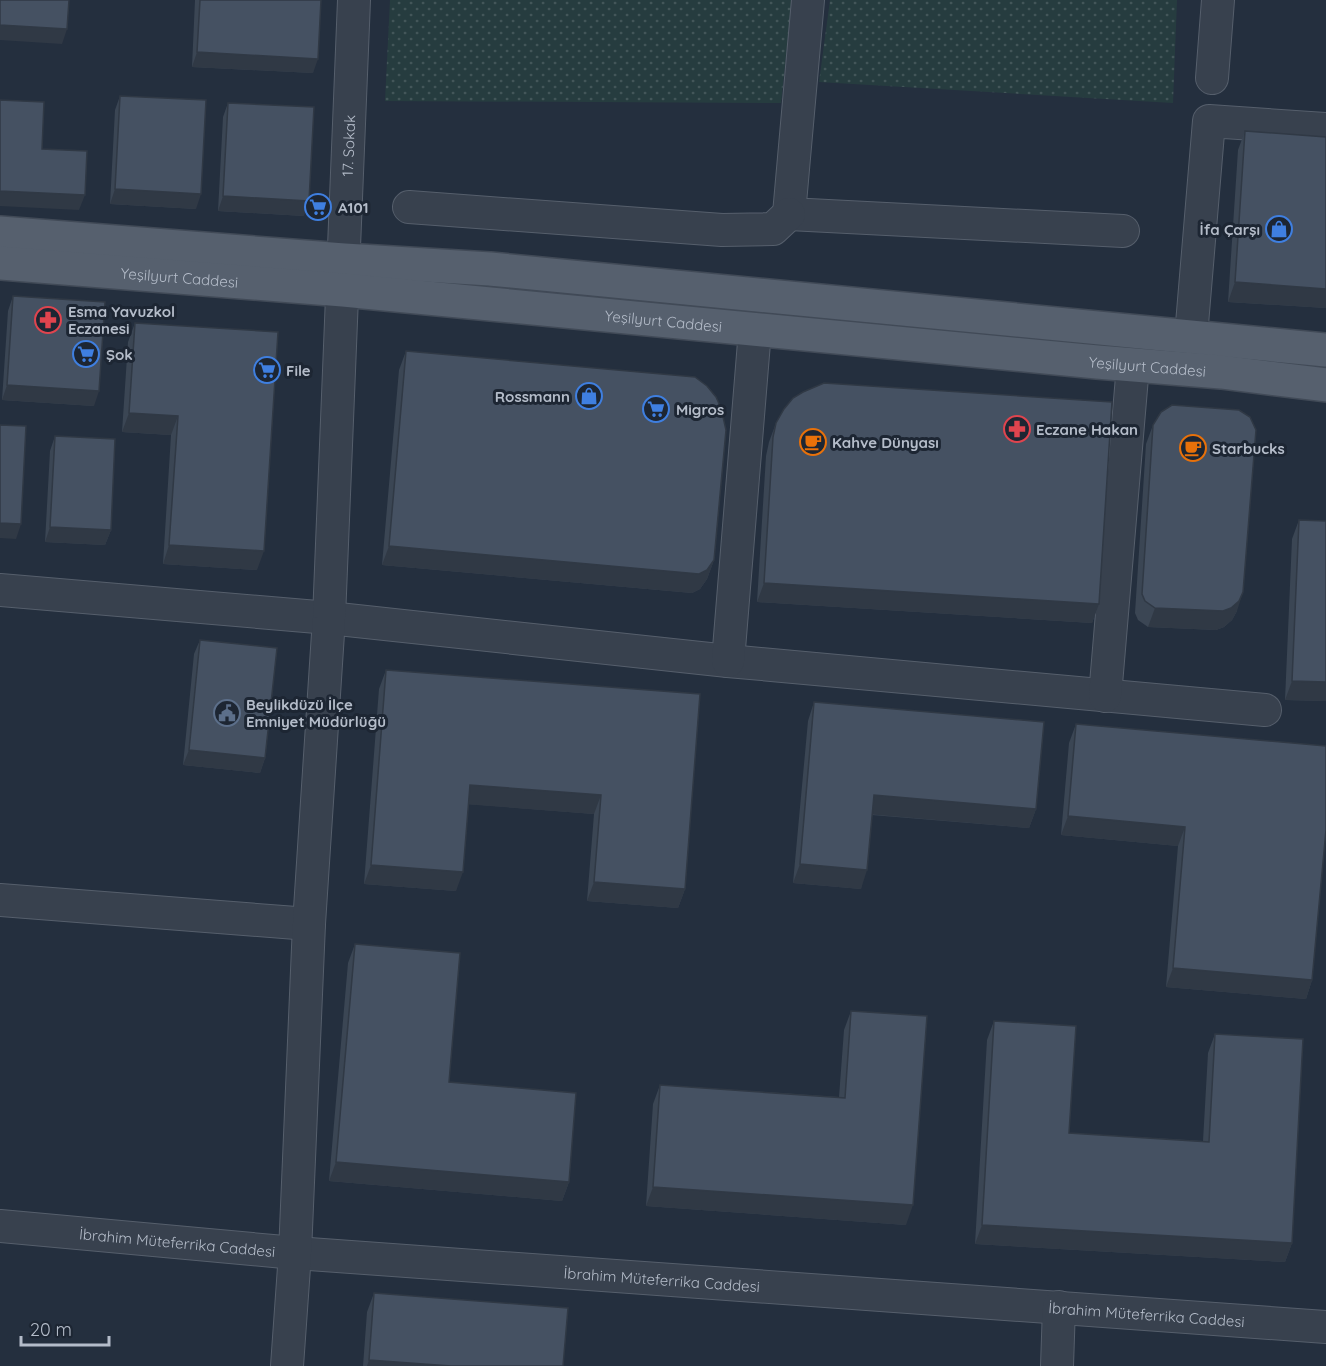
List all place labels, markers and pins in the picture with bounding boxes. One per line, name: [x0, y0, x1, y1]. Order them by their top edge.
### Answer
supermarket icon: A101: [303, 192, 333, 222]
place label: A101: [338, 198, 368, 217]
shop icon: İfa Çarşı: [1264, 214, 1294, 244]
place label: İfa Çarşı: [1200, 220, 1260, 239]
place label: Esma Yavuzkol Eczanesi: [68, 302, 175, 338]
pharmacy icon: Esma Yavuzkol Eczanesi: [33, 305, 63, 335]
supermarket icon: Şok: [71, 339, 101, 369]
place label: Şok: [106, 345, 133, 364]
supermarket icon: File: [252, 355, 282, 385]
place label: File: [286, 361, 311, 380]
shop icon: Rossmann: [574, 381, 604, 411]
place label: Rossmann: [495, 387, 570, 406]
supermarket icon: Migros: [641, 394, 671, 424]
place label: Migros: [676, 400, 724, 419]
pharmacy icon: Eczane Hakan: [1002, 414, 1032, 444]
place label: Eczane Hakan: [1036, 420, 1138, 439]
cafe icon: Kahve Dünyası: [798, 427, 828, 457]
place label: Kahve Dünyası: [832, 433, 939, 452]
cafe icon: Starbucks: [1178, 433, 1208, 463]
place label: Starbucks: [1212, 439, 1285, 458]
place label: Beylikdüzü İlçe Emniyet Müdürlüğü: [246, 695, 386, 731]
public building icon: Beylikdüzü İlçe Emniyet Müdürlüğü: [212, 698, 242, 728]

